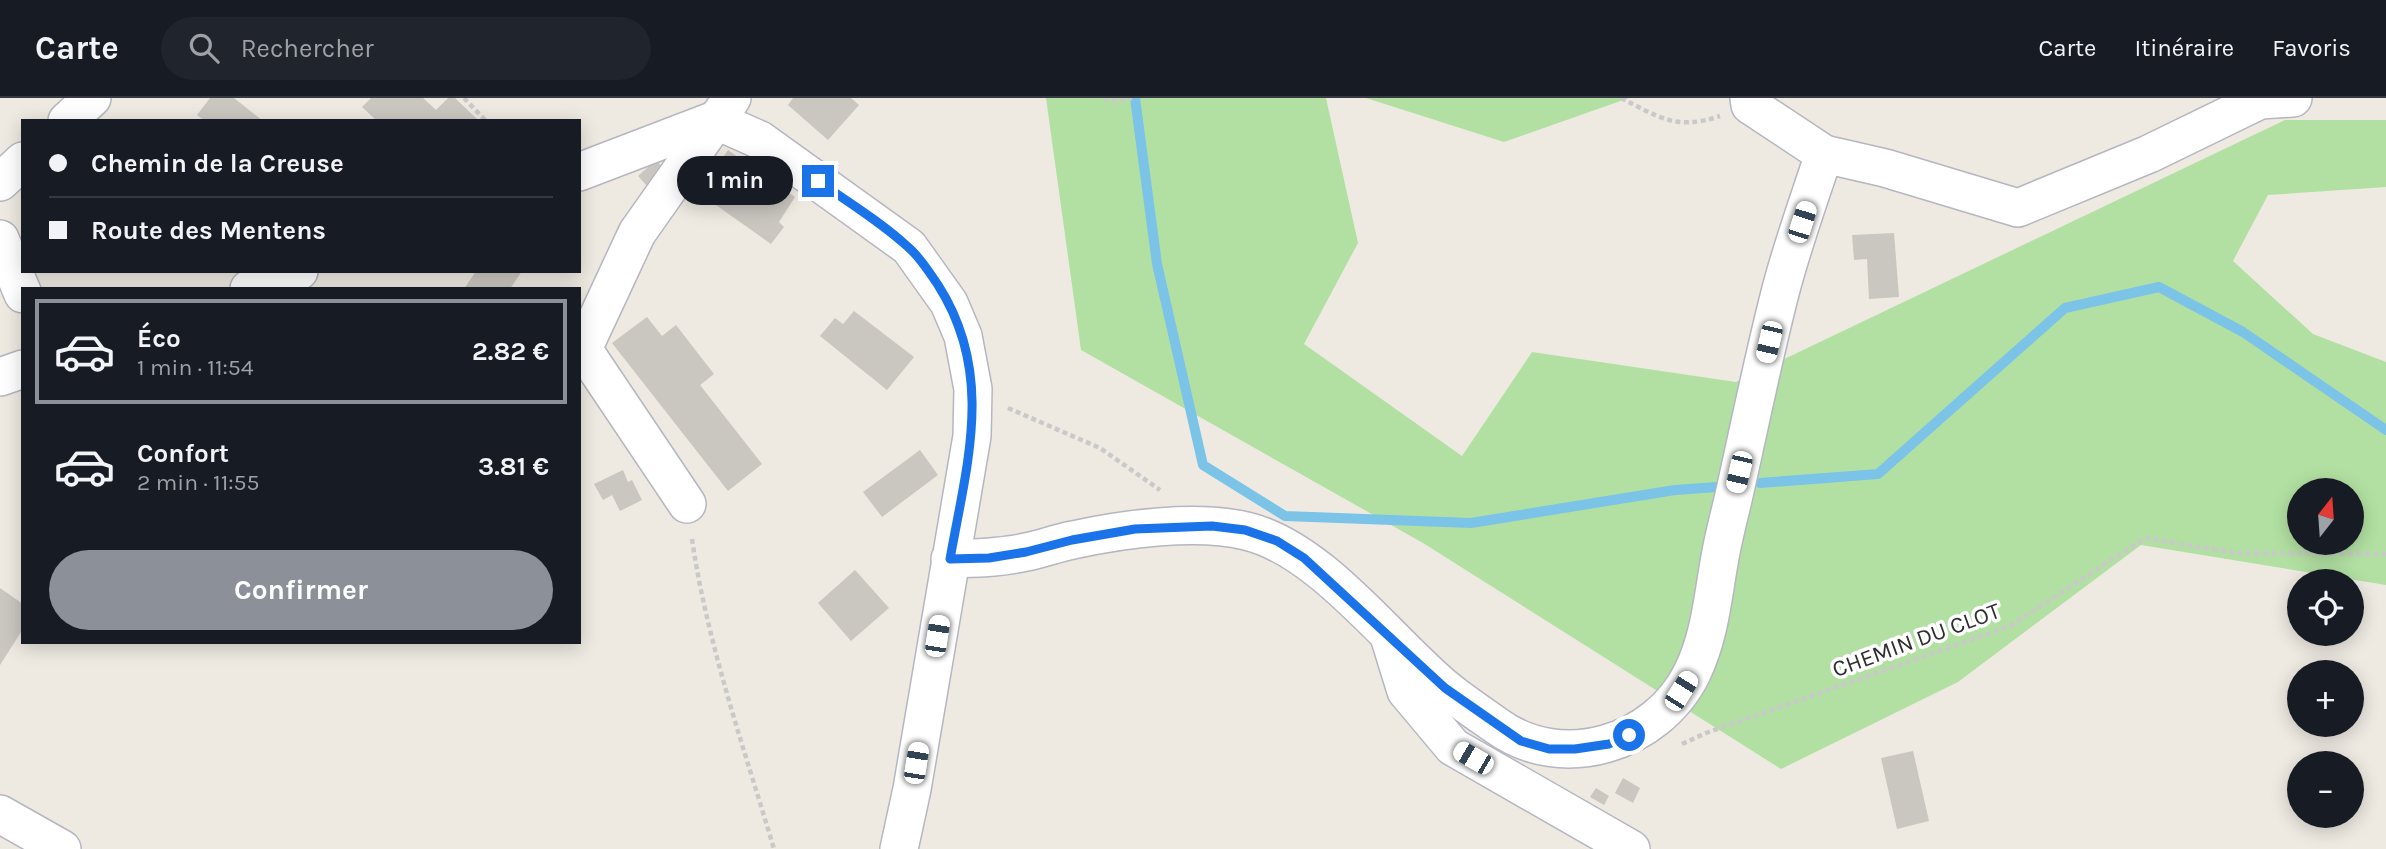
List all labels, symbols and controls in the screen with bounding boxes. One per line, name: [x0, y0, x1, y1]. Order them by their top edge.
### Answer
search box: [161, 17, 651, 80]
text: Carte: [35, 29, 119, 67]
icon: search: [185, 29, 223, 67]
text: Rechercher: [241, 33, 374, 64]
text: Carte: [2038, 34, 2096, 62]
text: Itinéraire: [2134, 34, 2234, 62]
text: Favoris: [2272, 34, 2351, 62]
text: Chemin de la Creuse: [91, 148, 344, 179]
callout: 1 min: [678, 156, 794, 206]
route end: [802, 165, 834, 197]
text: 1 min: [706, 167, 764, 194]
car: [1786, 199, 1819, 245]
text: Route des Mentens: [91, 215, 326, 246]
car: [1755, 319, 1784, 365]
icon: car: [53, 320, 116, 383]
text: Éco: [137, 323, 181, 354]
text: 2.82 €: [472, 336, 549, 367]
text: 1 min · 11:54: [137, 354, 254, 381]
icon: car: [53, 435, 116, 498]
text: Confort: [137, 438, 229, 469]
car: [1725, 449, 1754, 495]
text: 3.81 €: [478, 451, 549, 482]
text: 2 min · 11:55: [137, 469, 260, 496]
north arrow: [2287, 478, 2364, 555]
map controls: [2287, 478, 2364, 828]
button: Confirmer: [49, 550, 553, 630]
button: locate: [2287, 569, 2364, 646]
street label: CHEMIN DU CLOT: [1829, 597, 2004, 683]
car: [924, 614, 951, 658]
button: +: [2287, 660, 2364, 737]
car: [1661, 668, 1702, 714]
route start: [1613, 719, 1645, 751]
car: [1450, 738, 1497, 778]
car: [903, 741, 930, 785]
button: −: [2287, 751, 2364, 828]

